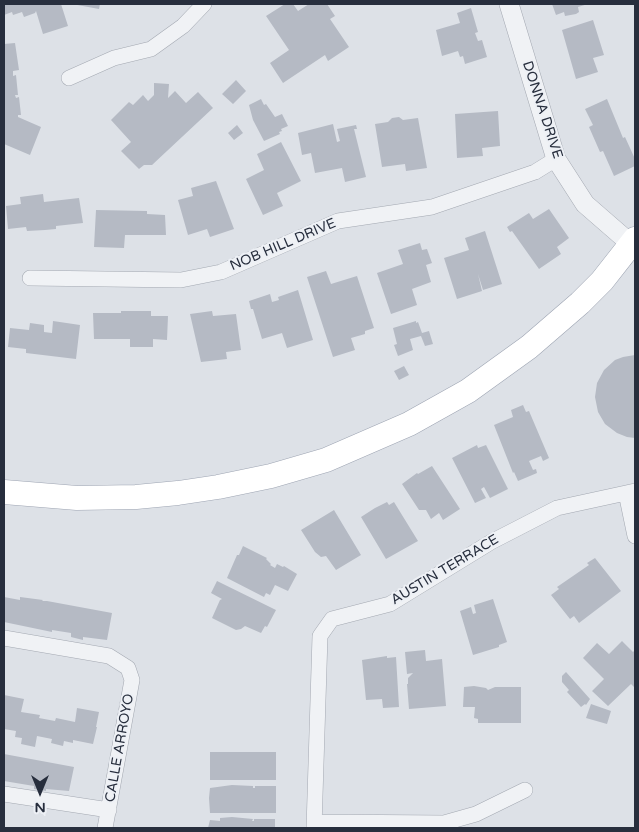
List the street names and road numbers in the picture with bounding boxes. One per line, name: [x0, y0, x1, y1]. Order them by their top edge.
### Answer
street label: DONNA DRIVE: [518, 59, 566, 161]
street label: NOB HILL DRIVE: [228, 215, 338, 275]
street label: AUSTIN TERRACE: [388, 531, 502, 609]
street label: CALLE ARROYO: [102, 692, 138, 804]

